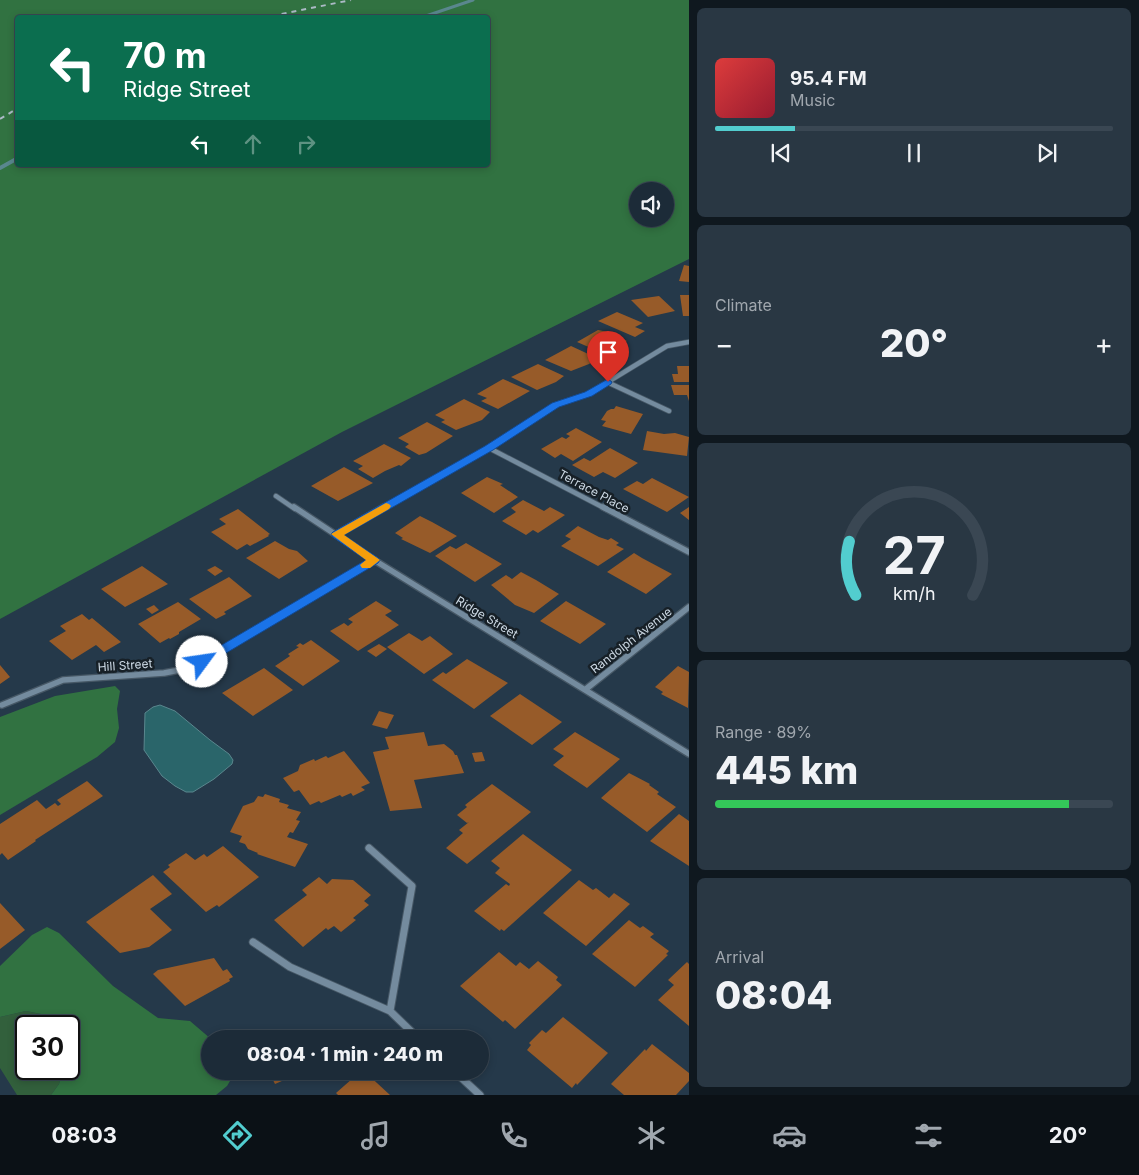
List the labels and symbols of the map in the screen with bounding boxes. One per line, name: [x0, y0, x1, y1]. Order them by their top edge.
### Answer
pin: [587, 331, 629, 382]
street label: Terrace Place: [556, 466, 632, 516]
street label: Ridge Street: [453, 593, 521, 641]
street label: Randolph Avenue: [587, 604, 675, 676]
position arrow: [175, 635, 227, 687]
street label: Hill Street: [97, 656, 153, 674]
speed limit sign: 30: [15, 1015, 80, 1080]

